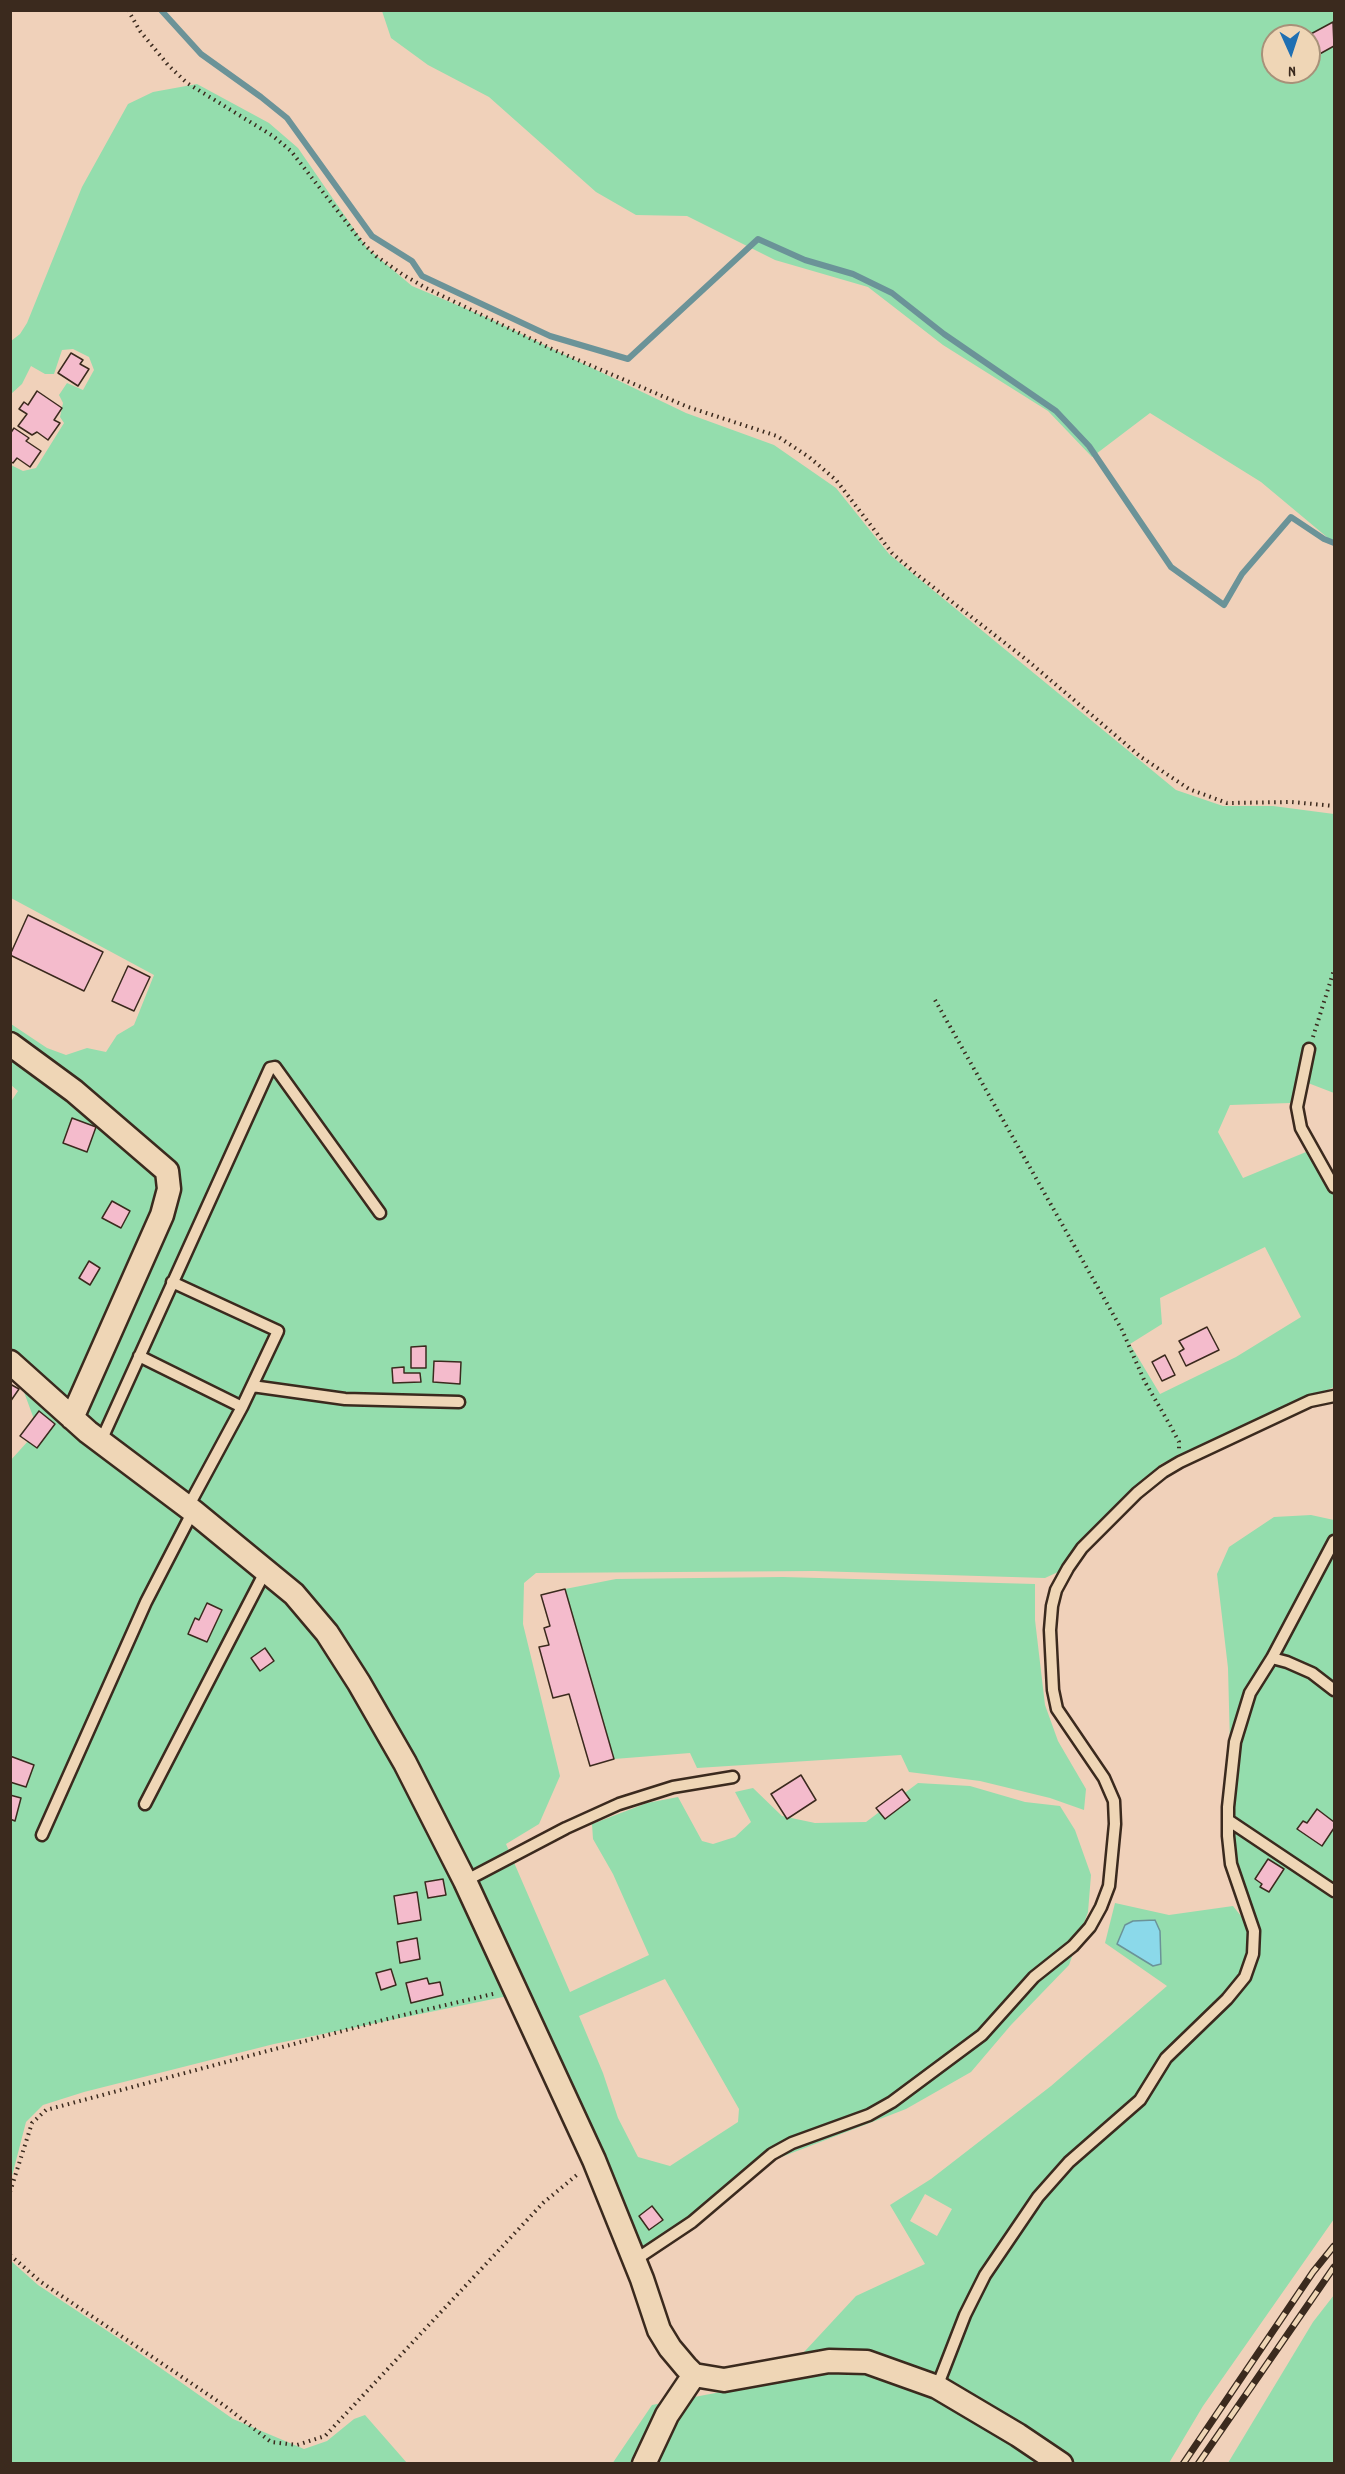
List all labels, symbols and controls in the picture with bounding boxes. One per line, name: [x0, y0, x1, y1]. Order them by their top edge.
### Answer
north arrow: [1261, 24, 1321, 84]
text: N: [1287, 59, 1296, 82]

